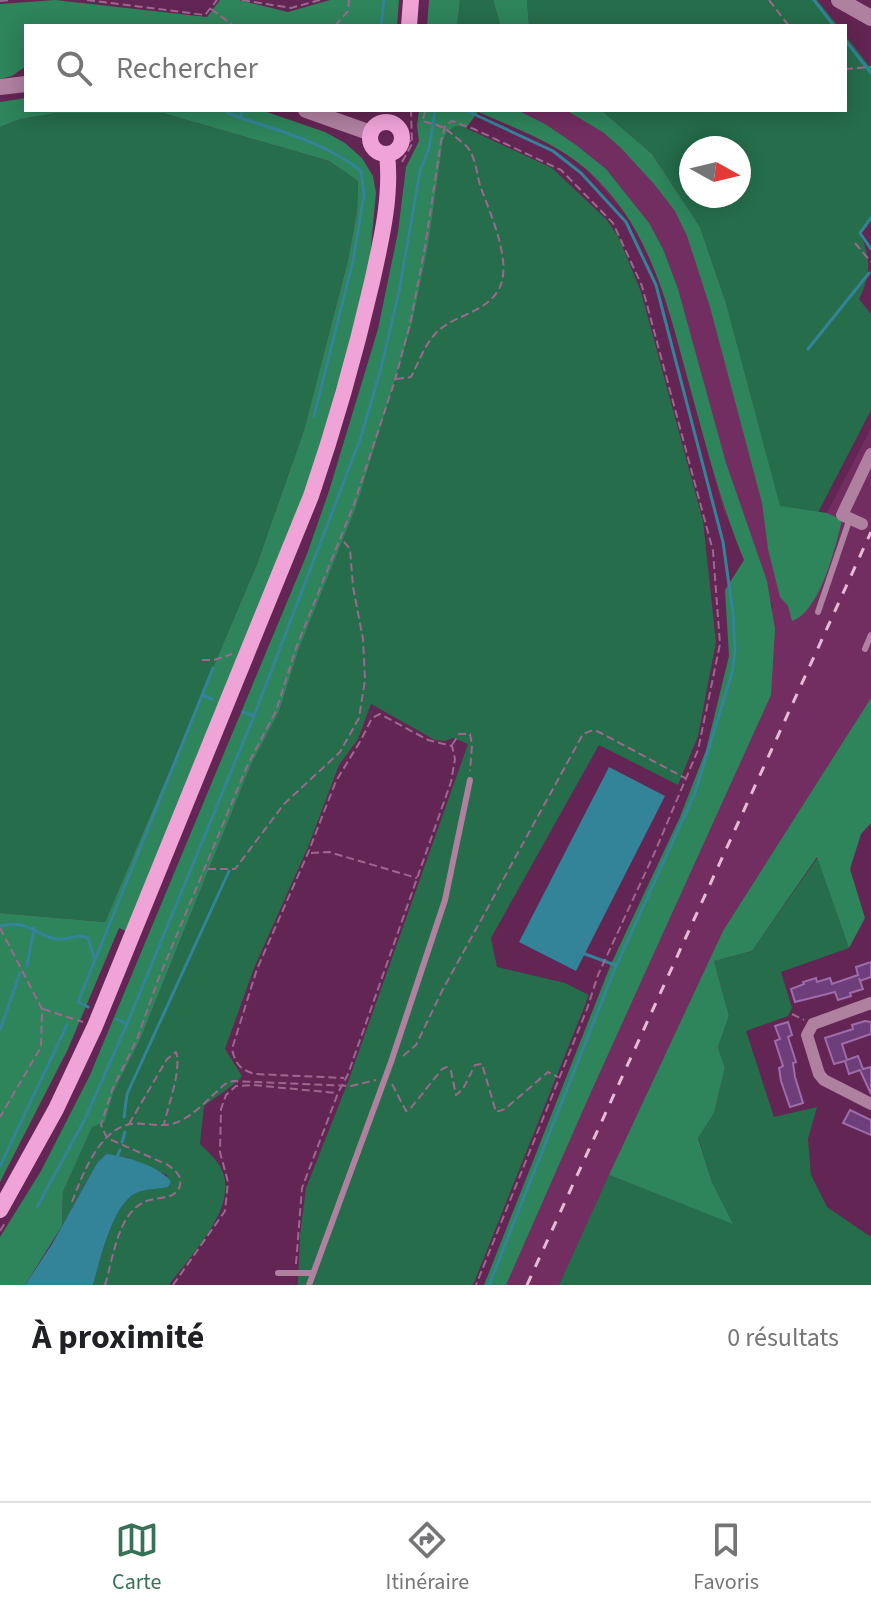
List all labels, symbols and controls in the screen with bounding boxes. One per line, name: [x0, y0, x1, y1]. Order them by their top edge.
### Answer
search box: [24, 24, 847, 112]
icon: search: [52, 46, 96, 90]
text: Rechercher: [116, 47, 258, 90]
north arrow: [679, 136, 751, 208]
text: À proximité: [32, 1313, 204, 1362]
text: 0 résultats: [727, 1319, 839, 1356]
tab: Carte: [112, 1518, 161, 1598]
tab: Itinéraire: [386, 1518, 469, 1598]
tab: Favoris: [693, 1518, 759, 1598]

